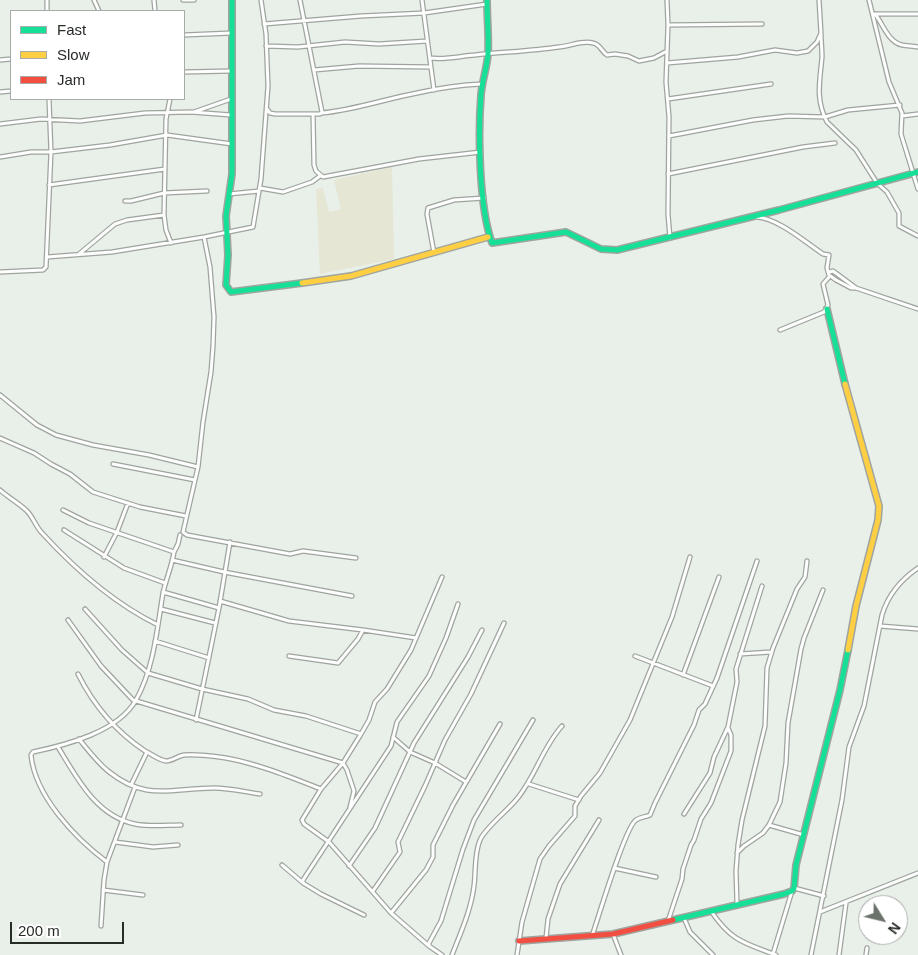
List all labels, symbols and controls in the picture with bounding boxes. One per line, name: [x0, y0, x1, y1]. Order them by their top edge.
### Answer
legend: [10, 10, 185, 100]
text: Fast: [57, 21, 86, 38]
text: Slow: [57, 46, 90, 63]
text: Jam: [57, 71, 85, 88]
north arrow: [858, 895, 908, 945]
scale bar: [12, 912, 126, 944]
text: N: [885, 919, 904, 937]
text: 200 m: [18, 922, 60, 939]

